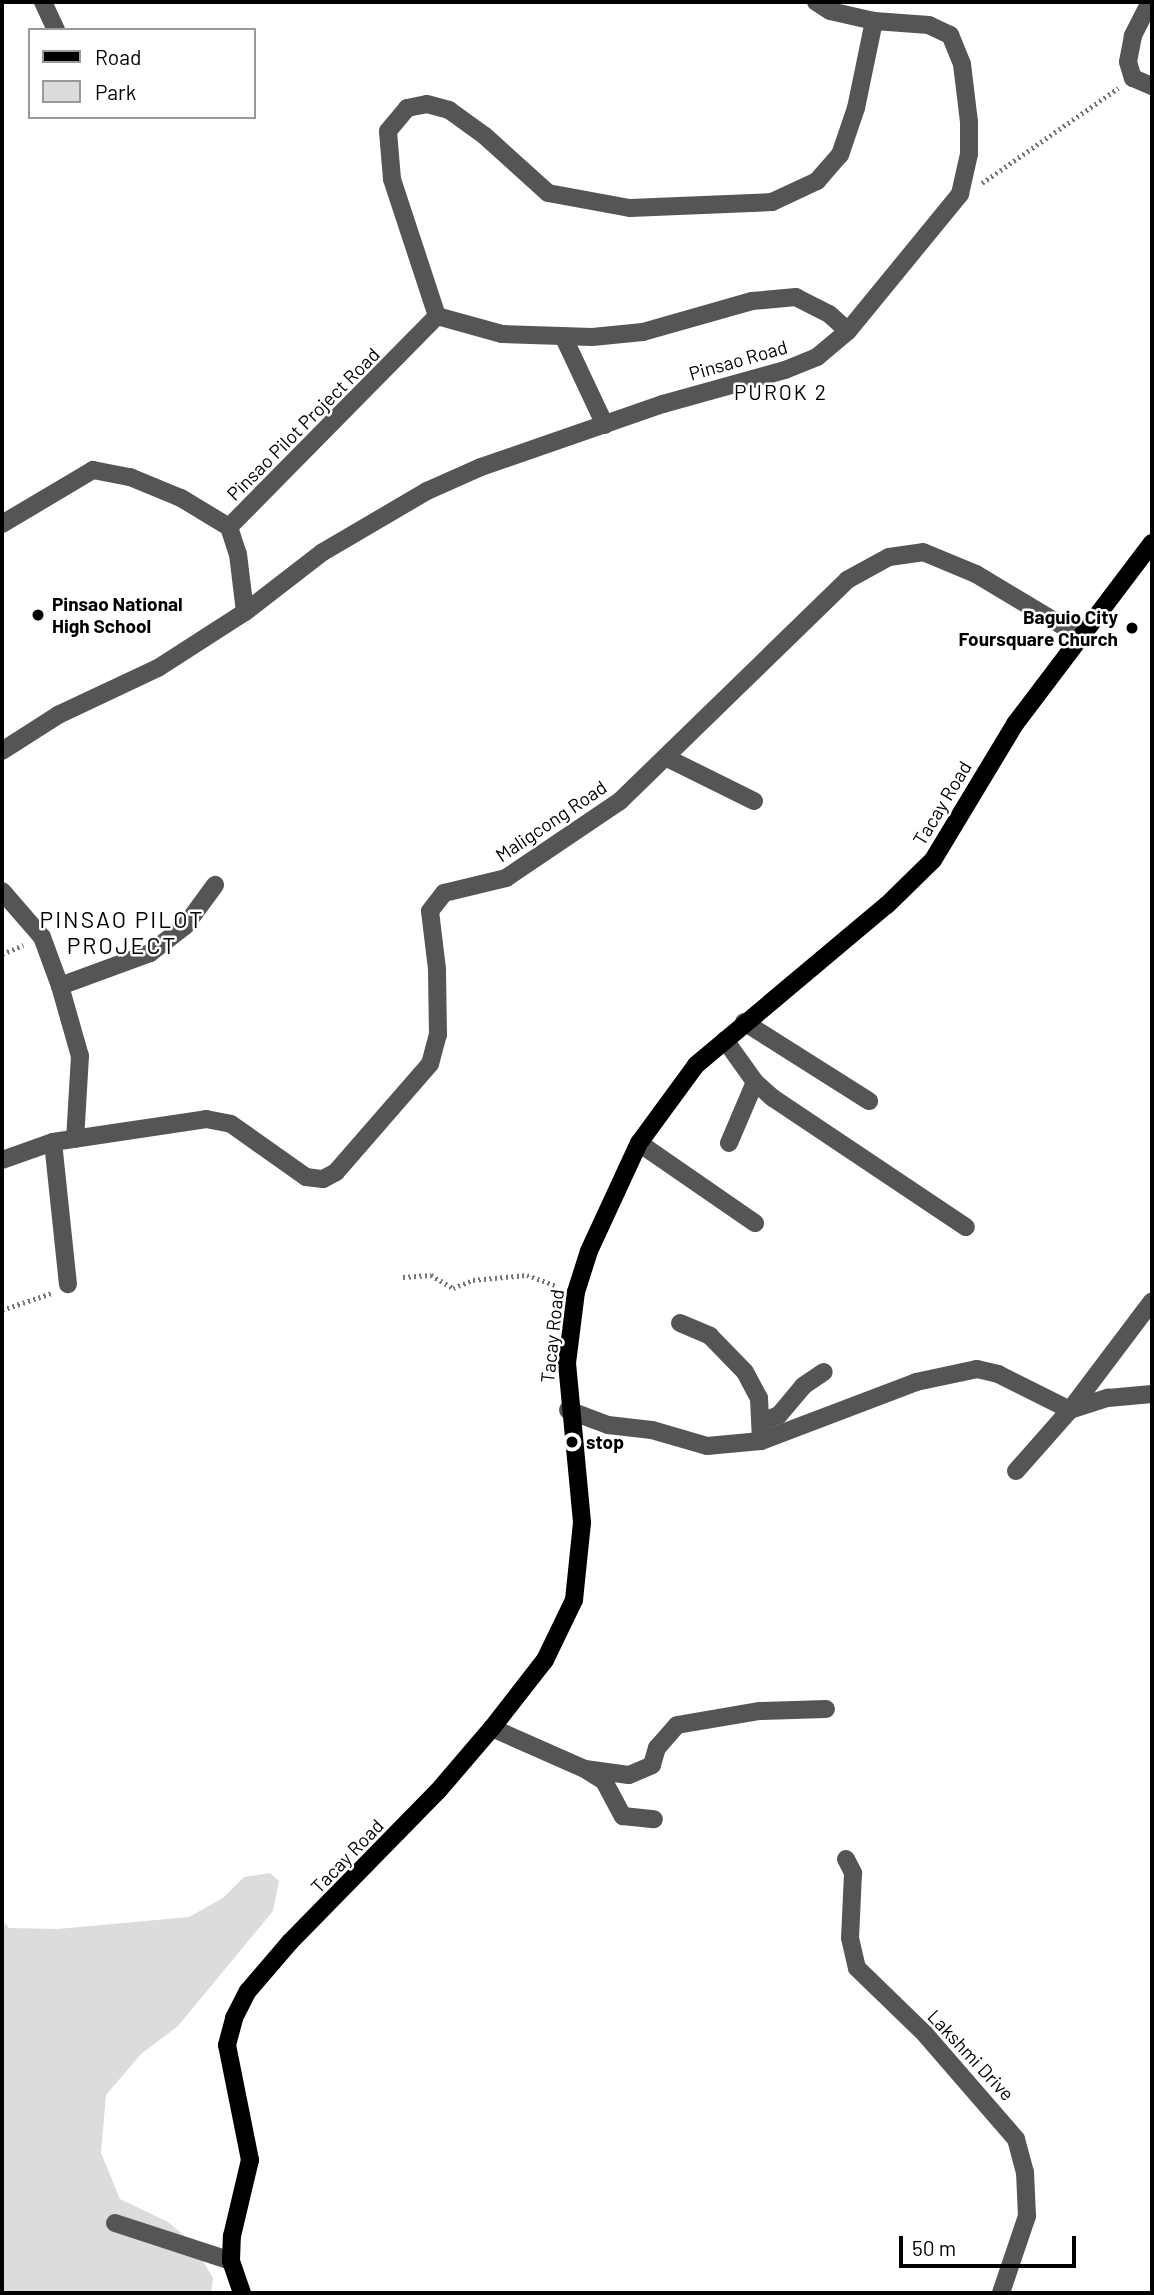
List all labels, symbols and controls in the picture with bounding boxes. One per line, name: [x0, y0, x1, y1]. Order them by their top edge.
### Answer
legend: [28, 28, 256, 119]
text: Road: [95, 44, 141, 69]
text: Park: [95, 79, 136, 104]
street label: Pinsao Road: [686, 335, 790, 385]
street label: Pinsao Pilot Project Road: [222, 343, 384, 505]
district label: PUROK 2: [735, 379, 827, 405]
place label: Pinsao National High School: [52, 593, 183, 637]
place label: Baguio City Foursquare Church: [959, 606, 1118, 650]
marker: Pinsao National High School: [30, 607, 46, 623]
marker: Baguio City Foursquare Church: [1124, 620, 1140, 636]
street label: Tacay Road: [908, 757, 976, 849]
street label: Maligcong Road: [491, 775, 611, 867]
district label: PINSAO PILOT PROJECT: [41, 905, 203, 959]
street label: Tacay Road: [536, 1288, 568, 1384]
place label: stop: [586, 1431, 624, 1453]
marker: stop: [564, 1434, 580, 1450]
street label: Tacay Road: [306, 1814, 388, 1898]
street label: Lakshmi Drive: [923, 2005, 1019, 2105]
scale bar: [902, 2222, 1079, 2266]
text: 50 m: [912, 2235, 956, 2260]

